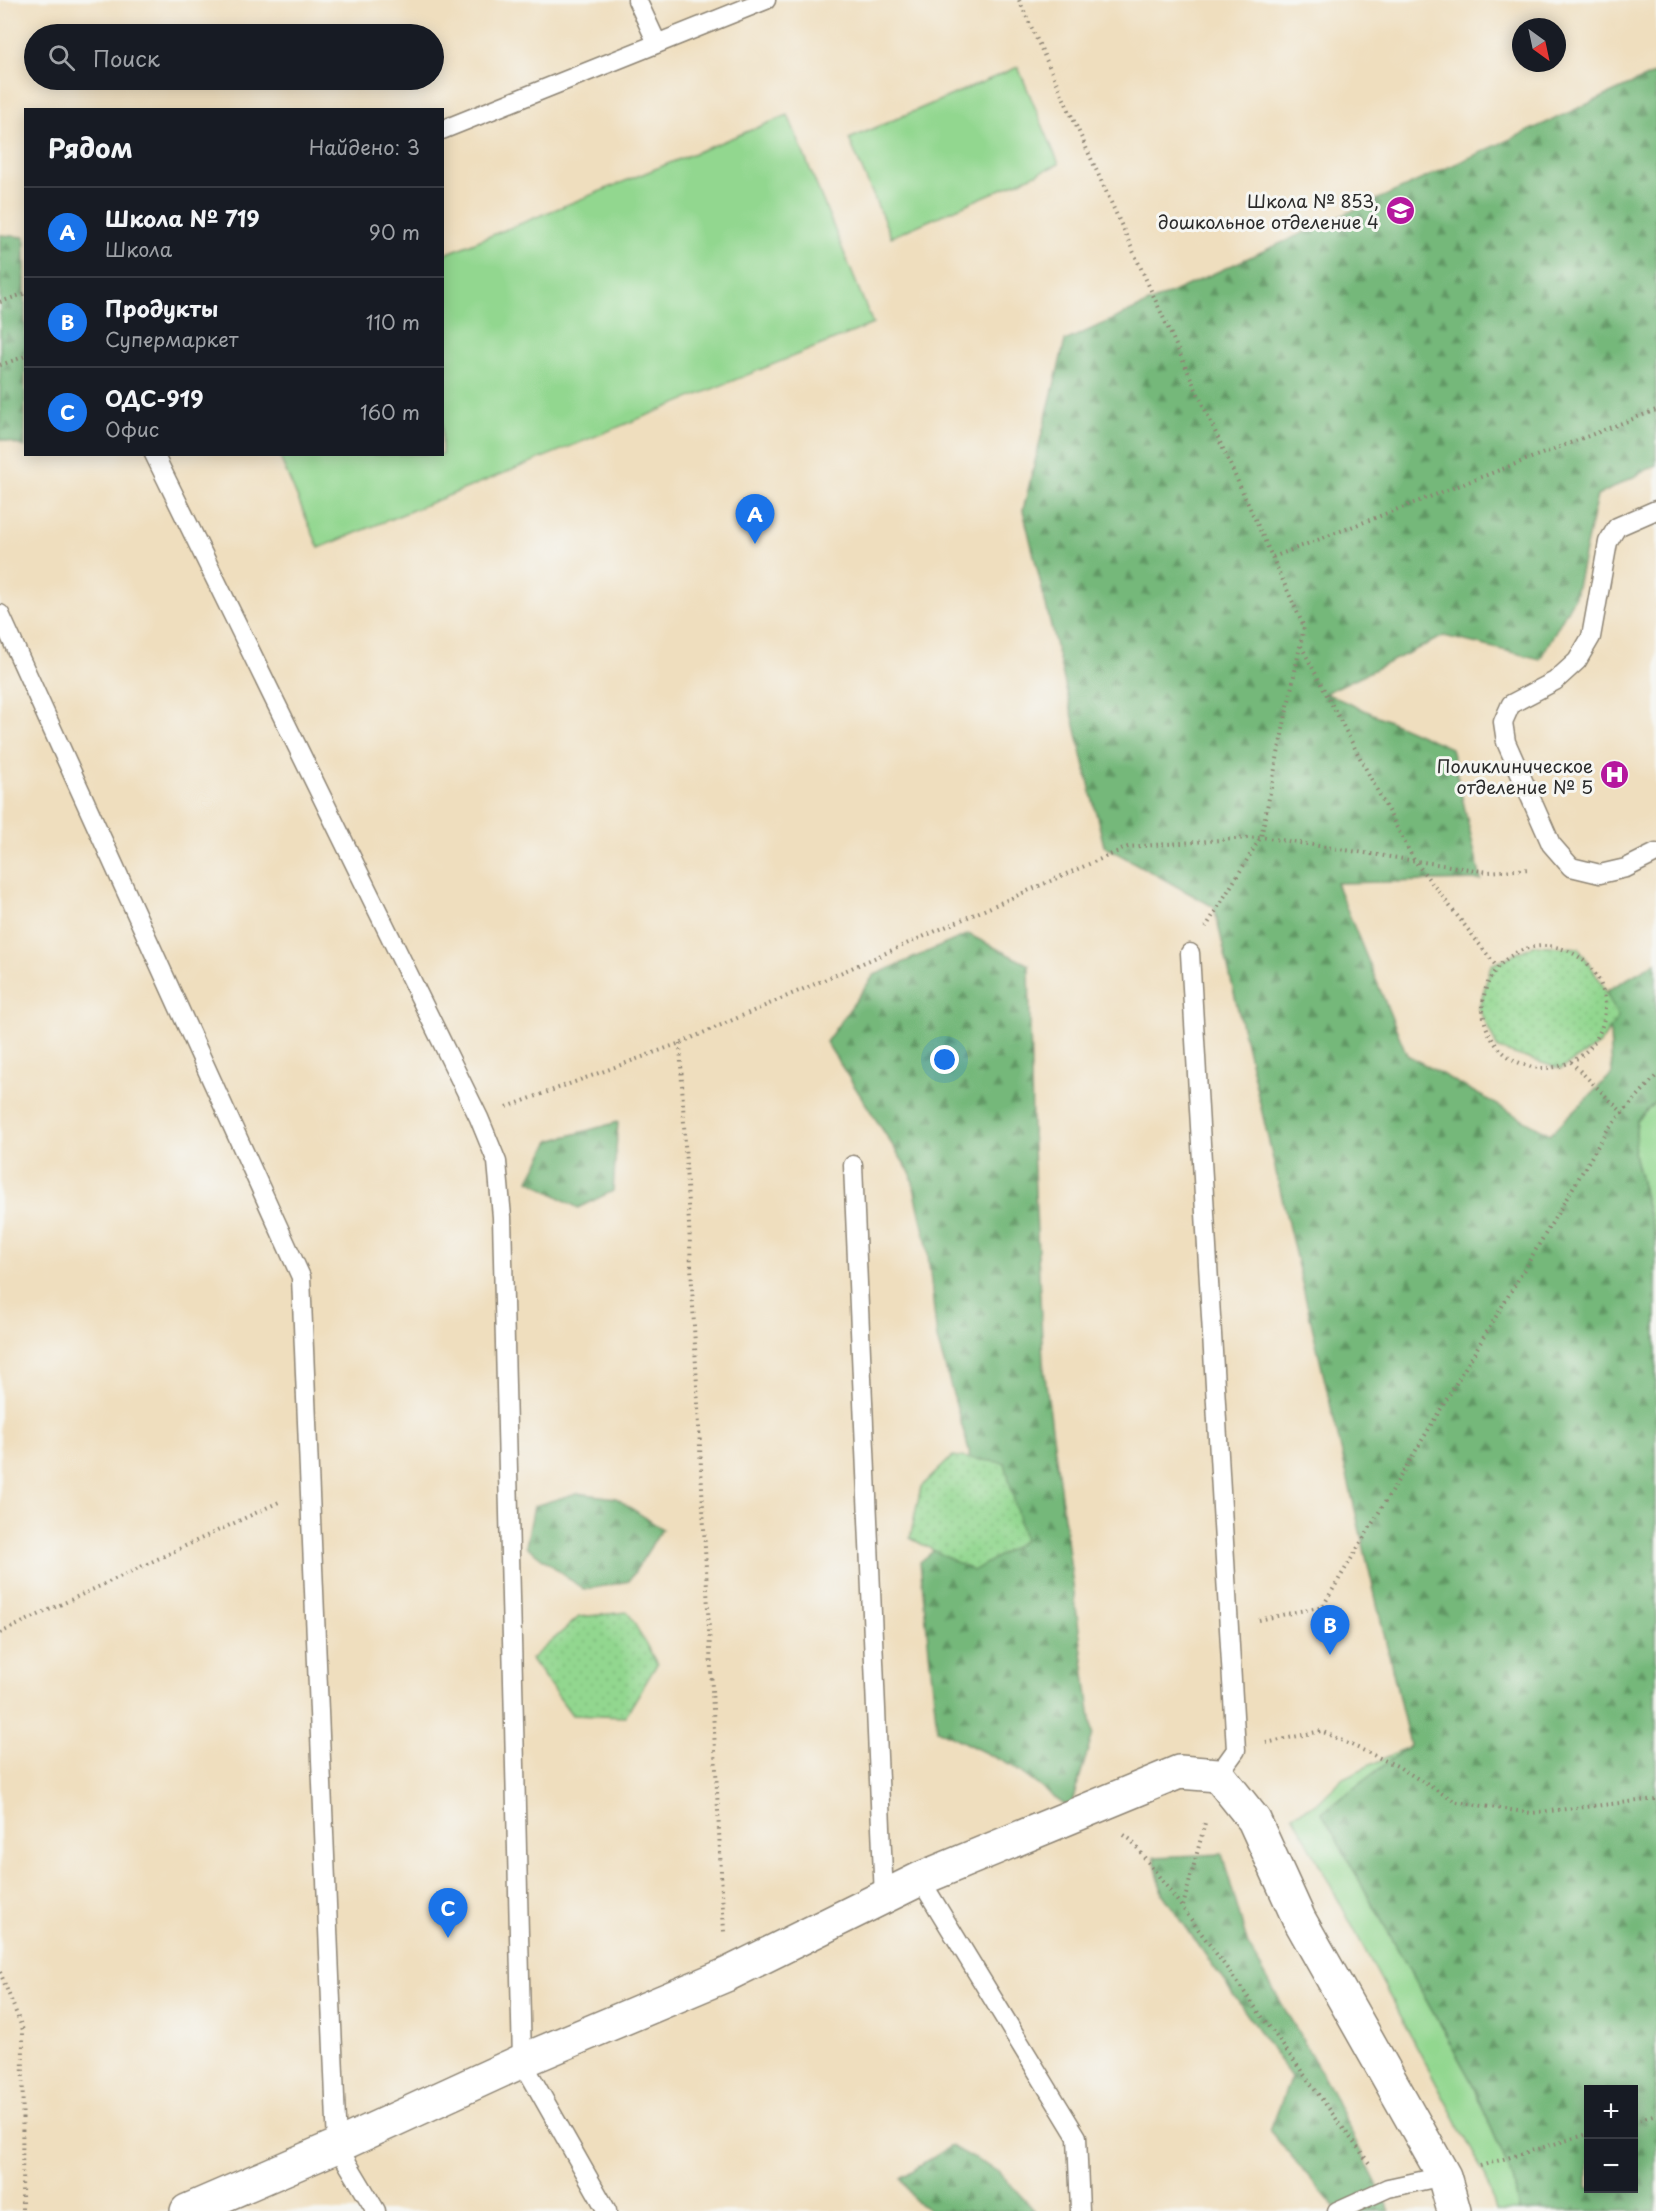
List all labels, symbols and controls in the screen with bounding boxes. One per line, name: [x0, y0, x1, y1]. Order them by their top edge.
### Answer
north arrow: [1512, 18, 1566, 72]
search box: [24, 24, 444, 90]
icon: search: [45, 41, 78, 74]
text: Поиск: [93, 41, 160, 74]
text: Рядом: [48, 128, 133, 167]
text: Найдено: 3: [309, 132, 420, 162]
place label: Школа № 853, дошкольное отделение 4: [1158, 187, 1379, 235]
school or university icon: Школа № 853, дошкольное отделение 4: [1384, 194, 1416, 226]
text: Школа № 719: [105, 201, 260, 234]
text: A: [60, 217, 75, 247]
text: 90 m: [369, 217, 420, 247]
text: Школа: [105, 234, 172, 264]
text: Продукты: [105, 291, 218, 324]
text: B: [61, 307, 74, 337]
text: 110 m: [366, 307, 420, 337]
text: Супермаркет: [105, 324, 238, 354]
text: ОДС-919: [105, 381, 203, 414]
text: C: [60, 397, 75, 427]
text: 160 m: [360, 397, 420, 427]
text: Офис: [105, 414, 159, 444]
pin: A: [736, 494, 774, 544]
place label: Поликлиническое отделение № 5: [1437, 752, 1593, 800]
hospital icon: Поликлиническое отделение № 5: [1598, 759, 1630, 791]
your location: [930, 1045, 959, 1074]
pin: B: [1310, 1606, 1350, 1655]
pin: C: [428, 1888, 468, 1938]
map controls: [1584, 2085, 1638, 2193]
button: +: [1584, 2085, 1638, 2139]
button: −: [1584, 2139, 1638, 2193]

